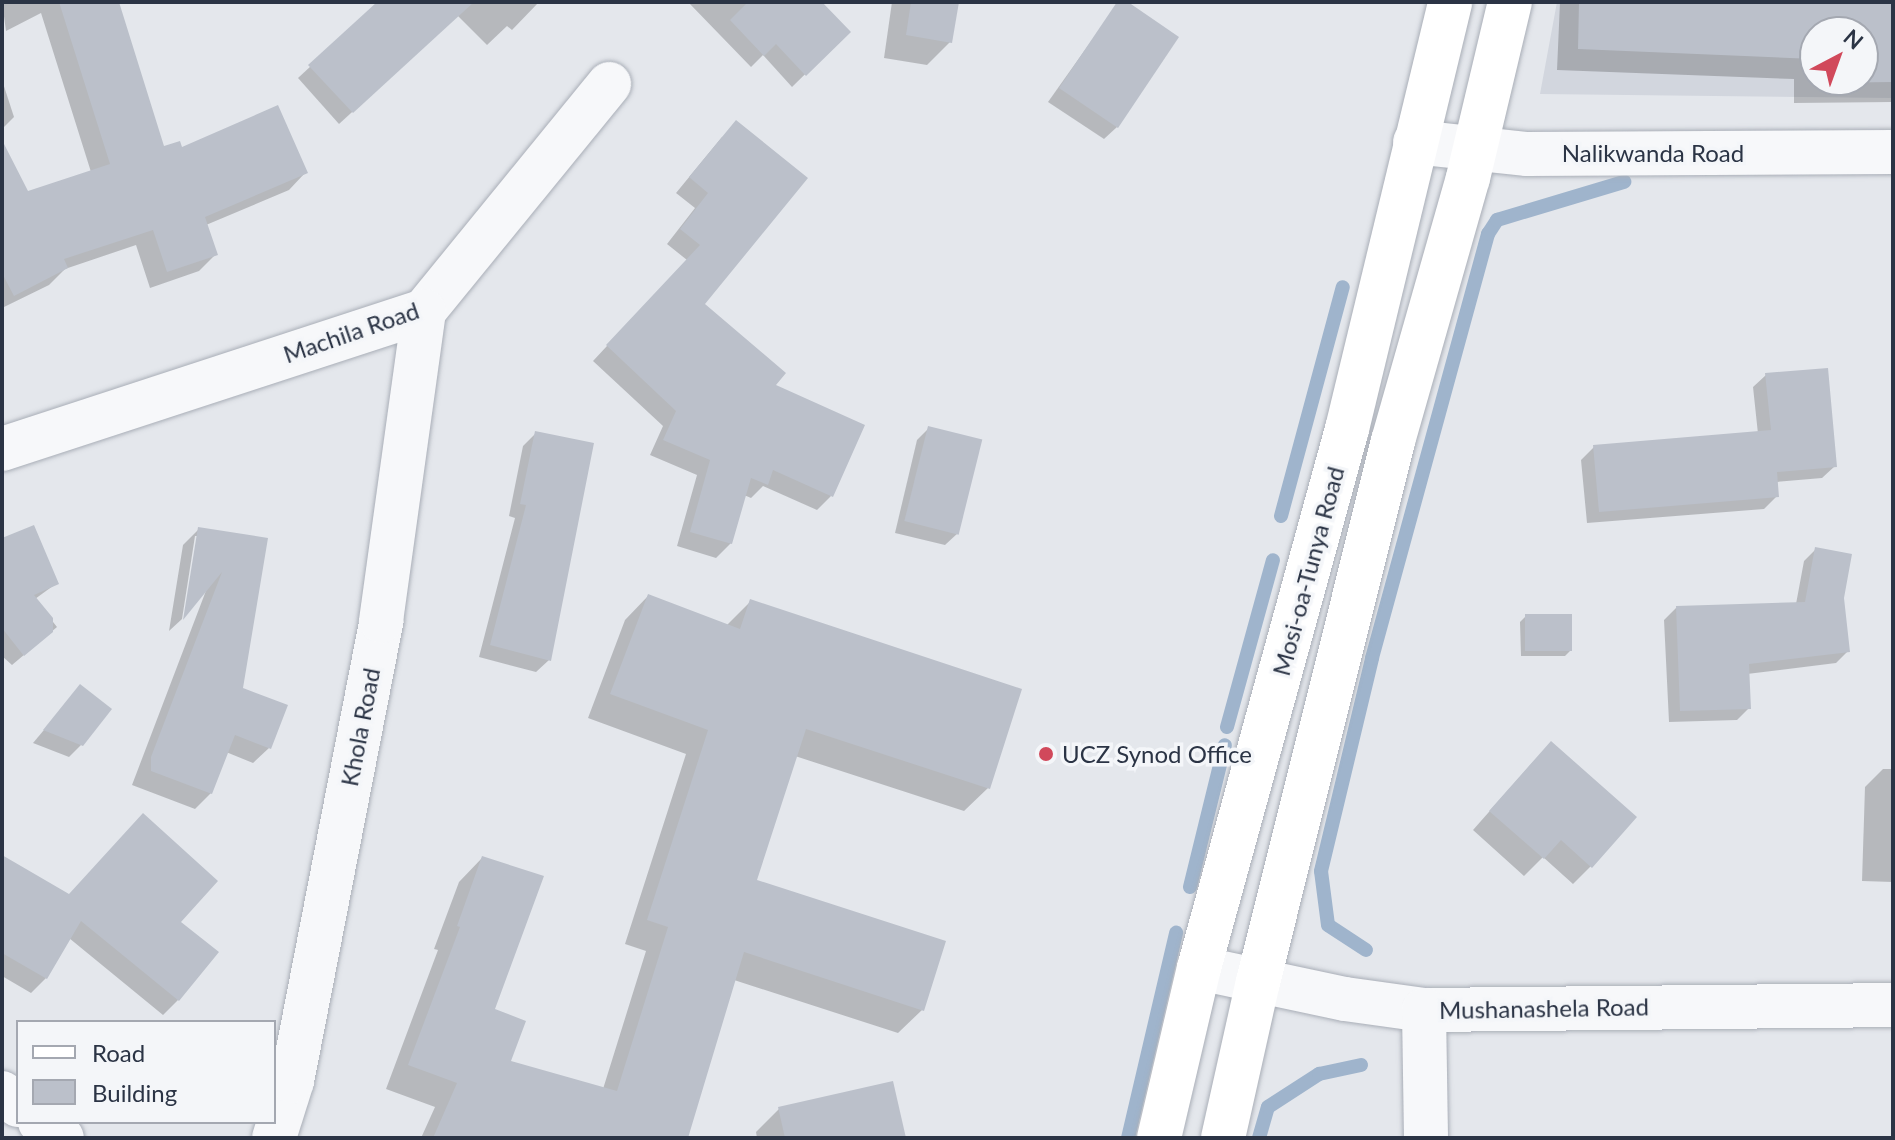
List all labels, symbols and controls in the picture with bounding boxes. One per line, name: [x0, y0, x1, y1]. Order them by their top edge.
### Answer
north arrow: [1799, 16, 1879, 96]
text: N: [1839, 23, 1869, 55]
street label: Nalikwanda Road: [1562, 139, 1744, 167]
street label: Machila Road: [279, 295, 423, 369]
street label: Mosi-oa-Tunya Road: [1266, 463, 1350, 679]
street label: Khola Road: [334, 665, 386, 789]
place label: UCZ Synod Office: [1062, 740, 1252, 768]
marker: UCZ Synod Office: [1037, 745, 1055, 763]
street label: Mushanashela Road: [1439, 992, 1649, 1024]
legend: [16, 1020, 276, 1124]
text: Road: [92, 1038, 145, 1067]
text: Building: [92, 1078, 177, 1107]

